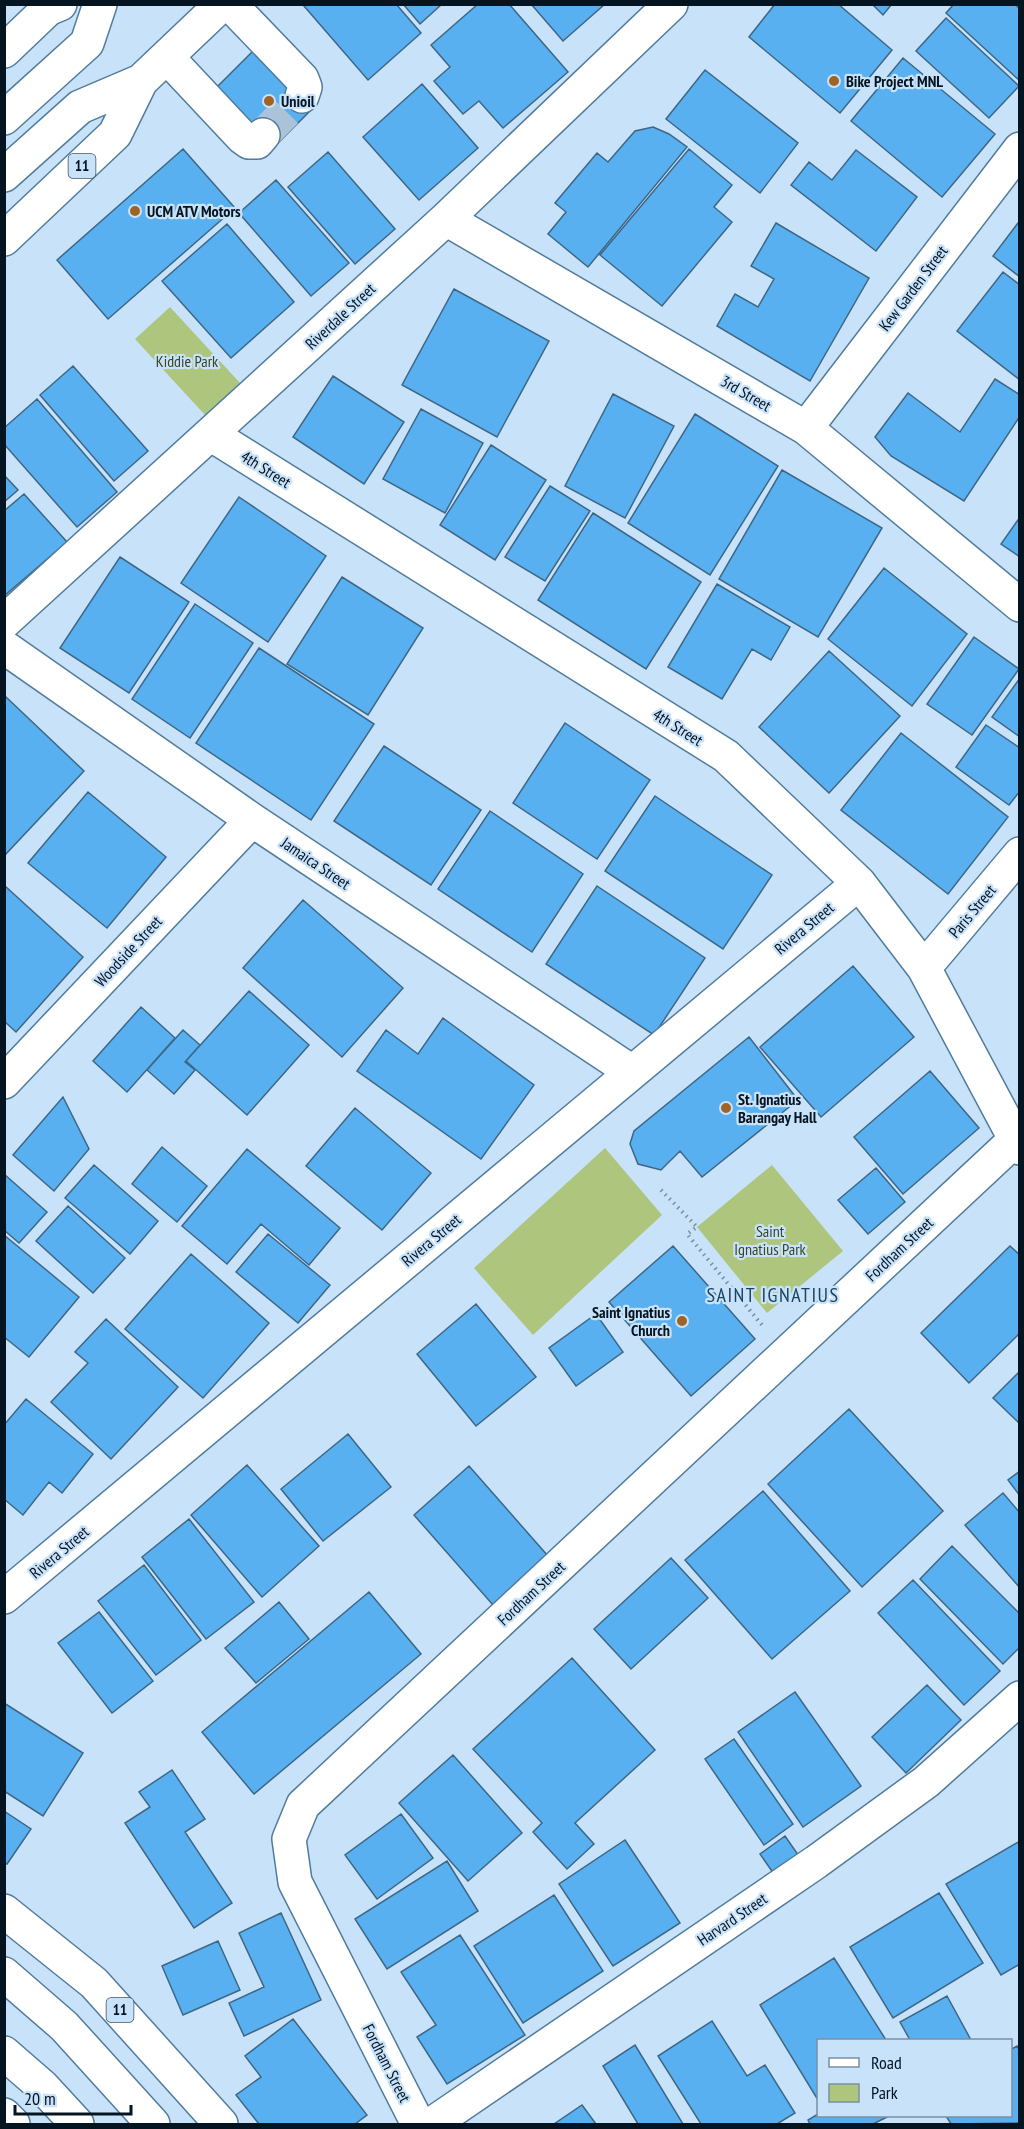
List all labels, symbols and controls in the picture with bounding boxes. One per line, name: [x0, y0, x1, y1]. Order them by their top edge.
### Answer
place label: Bike Project MNL: [846, 71, 943, 91]
marker: Bike Project MNL: [827, 74, 841, 88]
place label: Unioil: [281, 91, 315, 111]
marker: Unioil: [262, 94, 276, 108]
road number: 11: [68, 154, 96, 178]
place label: UCM ATV Motors: [147, 201, 241, 221]
marker: UCM ATV Motors: [128, 204, 142, 218]
street label: Kew Garden Street: [874, 241, 952, 335]
street label: Riverdale Street: [301, 278, 380, 354]
park label: Kiddie Park: [156, 351, 219, 371]
street label: 3rd Street: [717, 371, 775, 416]
street label: 4th Street: [237, 446, 295, 492]
street label: 4th Street: [649, 704, 707, 750]
street label: Jamaica Street: [277, 832, 355, 894]
street label: Paris Street: [944, 880, 1000, 942]
street label: Rivera Street: [770, 897, 838, 959]
street label: Woodside Street: [90, 911, 166, 991]
place label: St. Ignatius Barangay Hall: [738, 1089, 817, 1127]
marker: St. Ignatius Barangay Hall: [719, 1101, 733, 1115]
street label: Rivera Street: [397, 1209, 465, 1271]
street label: Fordham Street: [861, 1212, 937, 1285]
park label: Saint Ignatius Park: [734, 1221, 807, 1259]
district label: SAINT IGNATIUS: [706, 1282, 840, 1308]
place label: Saint Ignatius Church: [592, 1302, 670, 1340]
marker: Saint Ignatius Church: [675, 1314, 689, 1328]
street label: Rivera Street: [25, 1521, 93, 1583]
street label: Fordham Street: [493, 1556, 569, 1629]
street label: Harvard Street: [693, 1888, 771, 1950]
road number: 11: [106, 1998, 134, 2022]
street label: Fordham Street: [359, 2021, 416, 2106]
legend: [817, 2039, 1012, 2117]
text: Road: [871, 2051, 902, 2074]
scale bar: [15, 2078, 130, 2116]
text: Park: [871, 2081, 898, 2104]
text: 20 m: [24, 2087, 56, 2110]

